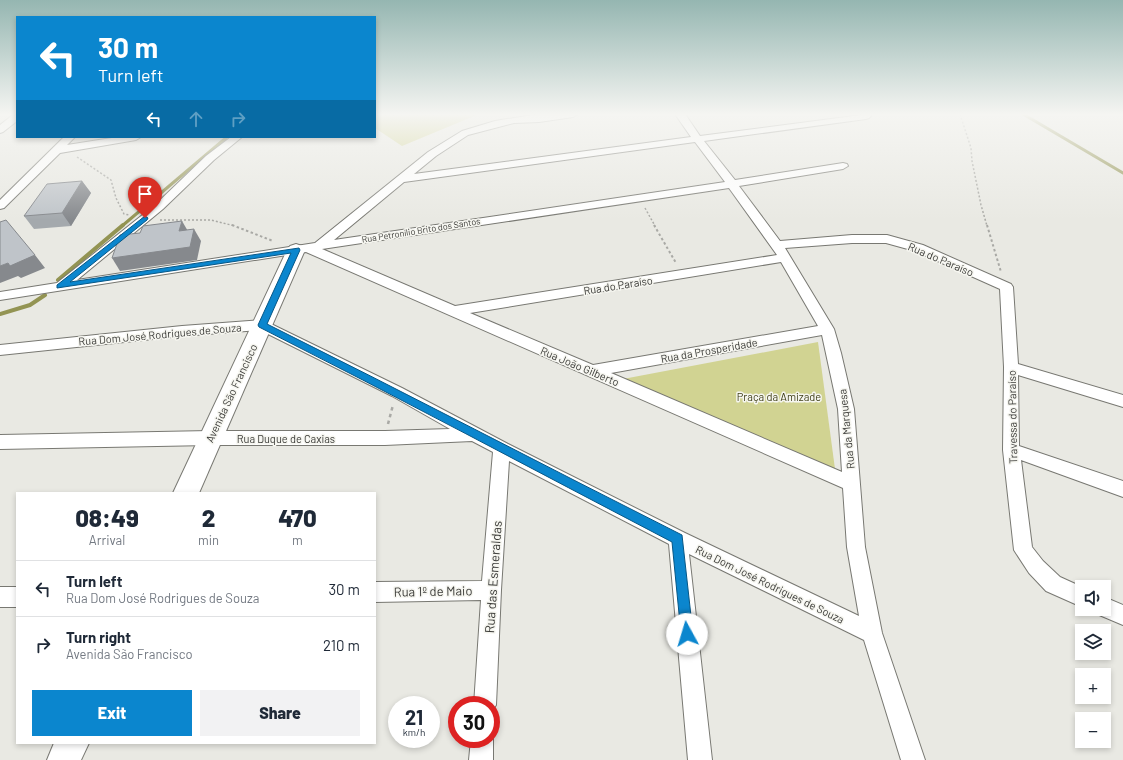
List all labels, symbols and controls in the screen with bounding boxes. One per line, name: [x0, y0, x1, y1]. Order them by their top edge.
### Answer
text: 30 m: [98, 30, 158, 64]
icon: left: [32, 32, 84, 84]
text: Turn left: [98, 64, 164, 86]
icon: left: [143, 108, 165, 130]
icon: ahead: [185, 108, 207, 130]
icon: right: [227, 108, 249, 130]
pin: [128, 177, 162, 218]
icon: arrive: [134, 183, 156, 205]
street label: Rua Petronílio Brito dos Santos: [361, 215, 481, 245]
street label: Rua do Paraíso: [906, 239, 976, 279]
street label: Rua do Paraíso: [582, 273, 654, 297]
street label: Rua Dom José Rodrigues de Souza: [78, 320, 242, 348]
street label: Rua da Prosperidade: [660, 335, 759, 365]
street label: Avenida São Francisco: [202, 342, 260, 444]
street label: Rua João Gilberto: [539, 344, 621, 388]
street label: Travessa do Paraíso: [1005, 370, 1019, 464]
street label: Rua da Marquesa: [835, 388, 857, 470]
park label: Praça da Amizade: [737, 390, 821, 403]
street label: Rua Duque de Caxias: [237, 432, 335, 445]
text: 08:49: [75, 503, 139, 532]
text: 2: [202, 503, 215, 532]
text: 470: [278, 503, 317, 532]
street label: Rua das Esmeraldas: [481, 520, 505, 634]
text: Arrival: [89, 532, 125, 548]
text: min: [198, 532, 219, 548]
text: m: [292, 532, 303, 548]
street label: Rua Dom José Rodrigues de Souza: [694, 542, 846, 626]
text: Turn left: [66, 572, 122, 590]
icon: left: [32, 578, 54, 600]
text: 30 m: [328, 580, 360, 598]
map controls: [1075, 580, 1111, 748]
button: sound: [1075, 580, 1111, 616]
street label: Rua 1º de Maio: [393, 582, 473, 600]
text: Rua Dom José Rodrigues de Souza: [66, 590, 259, 606]
position arrow: [666, 613, 708, 655]
button: layers: [1075, 624, 1111, 660]
text: Turn right: [66, 628, 131, 646]
icon: right: [32, 634, 54, 656]
text: 210 m: [323, 636, 360, 654]
text: Avenida São Francisco: [66, 646, 193, 662]
button: +: [1075, 668, 1111, 704]
button: Exit: [32, 690, 192, 736]
button: Share: [200, 690, 360, 736]
speed limit sign: 30: [448, 696, 500, 748]
text: 21: [405, 705, 423, 729]
button: −: [1075, 712, 1111, 748]
text: km/h: [403, 726, 425, 738]

